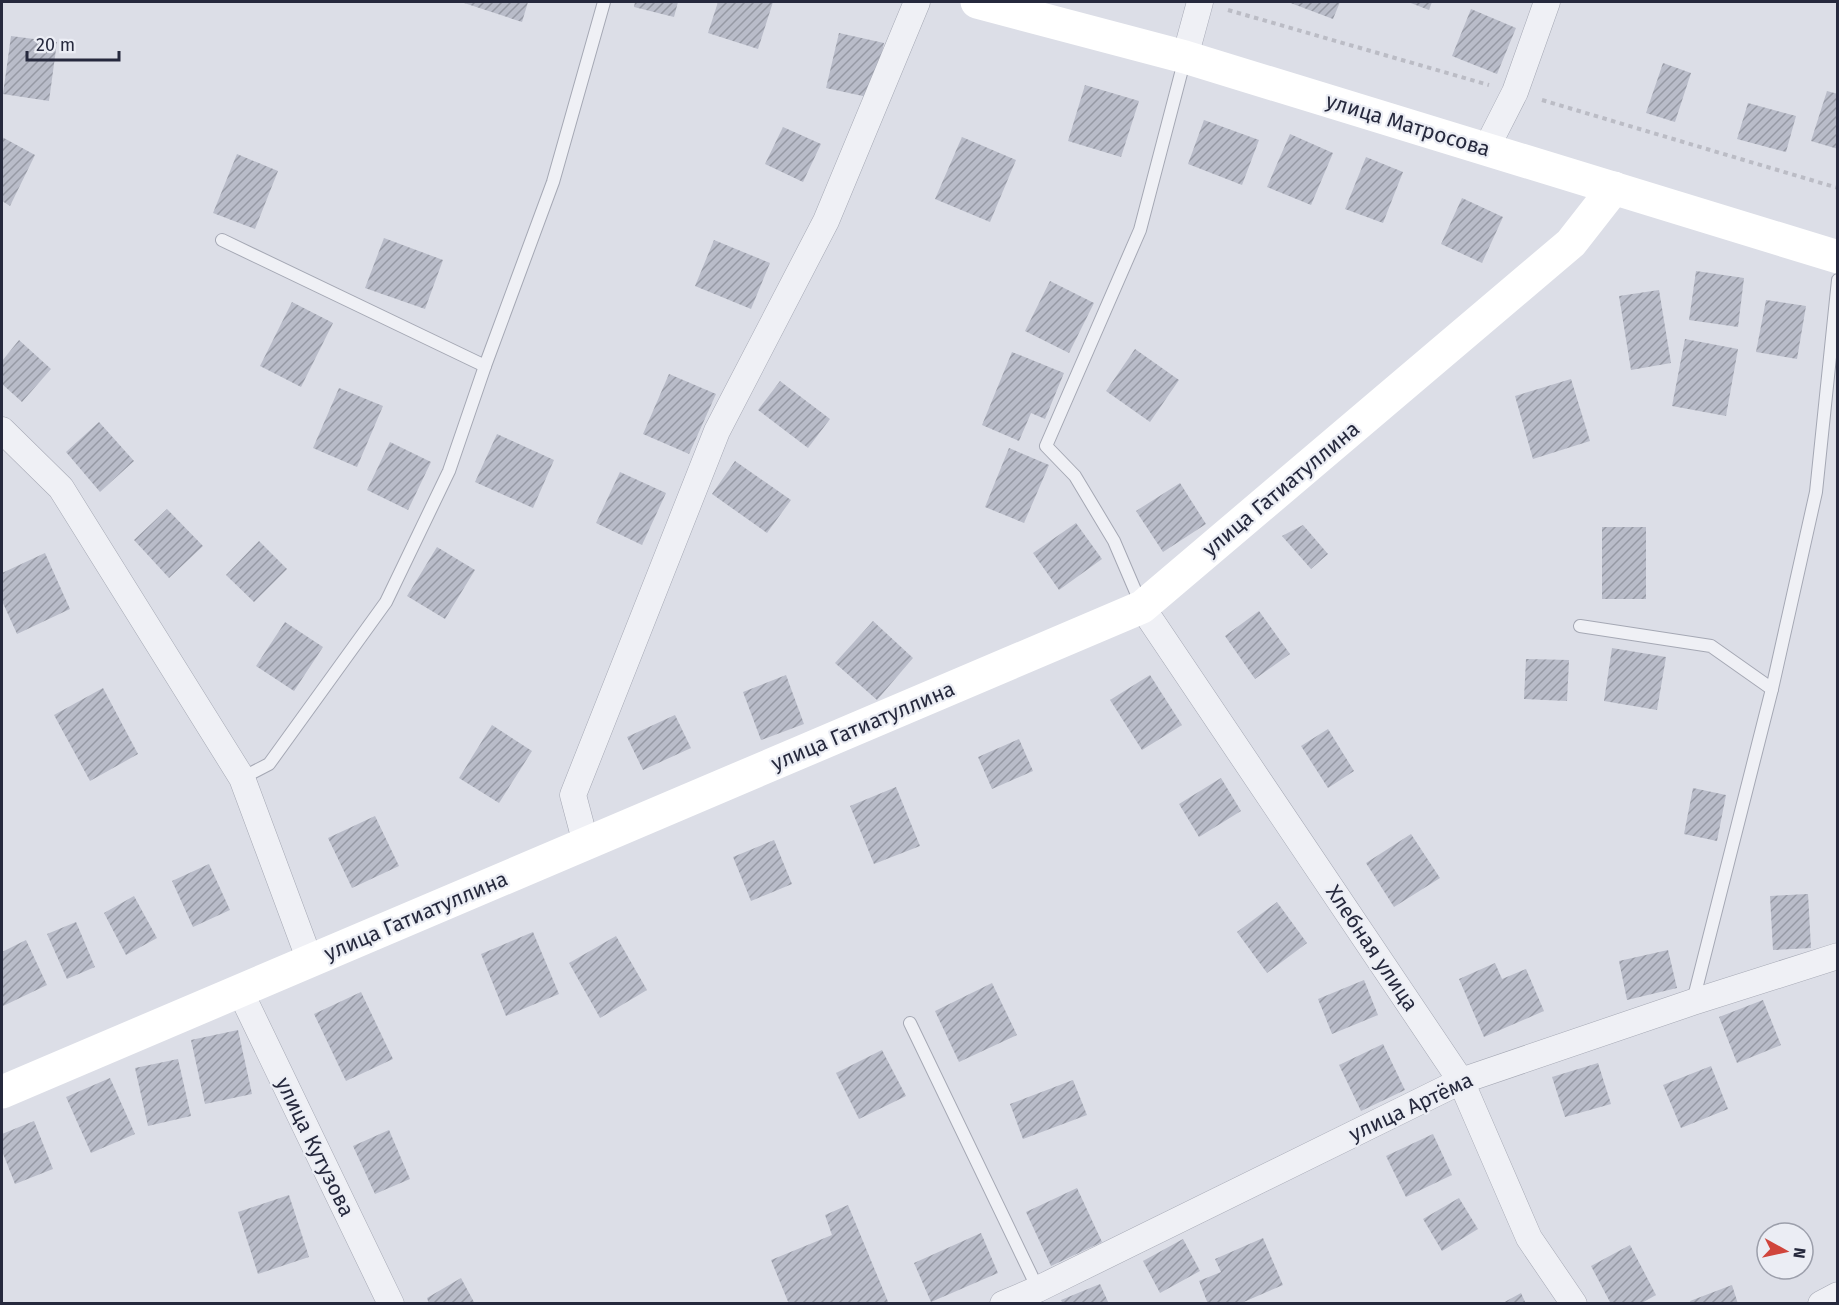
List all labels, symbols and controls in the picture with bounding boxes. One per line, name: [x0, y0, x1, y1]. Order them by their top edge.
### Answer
scale bar: [27, 24, 118, 62]
text: 20 m: [36, 34, 75, 56]
street label: улица Матросова: [1323, 88, 1493, 162]
street label: улица Гатиатуллина: [1197, 416, 1365, 562]
street label: улица Гатиатуллина: [767, 676, 959, 776]
street label: улица Гатиатуллина: [320, 866, 512, 966]
street label: Хлебная улица: [1320, 880, 1424, 1016]
street label: улица Артёма: [1345, 1067, 1477, 1147]
street label: улица Кутузова: [270, 1073, 360, 1221]
north arrow: [1755, 1221, 1815, 1281]
text: N: [1789, 1246, 1810, 1260]

